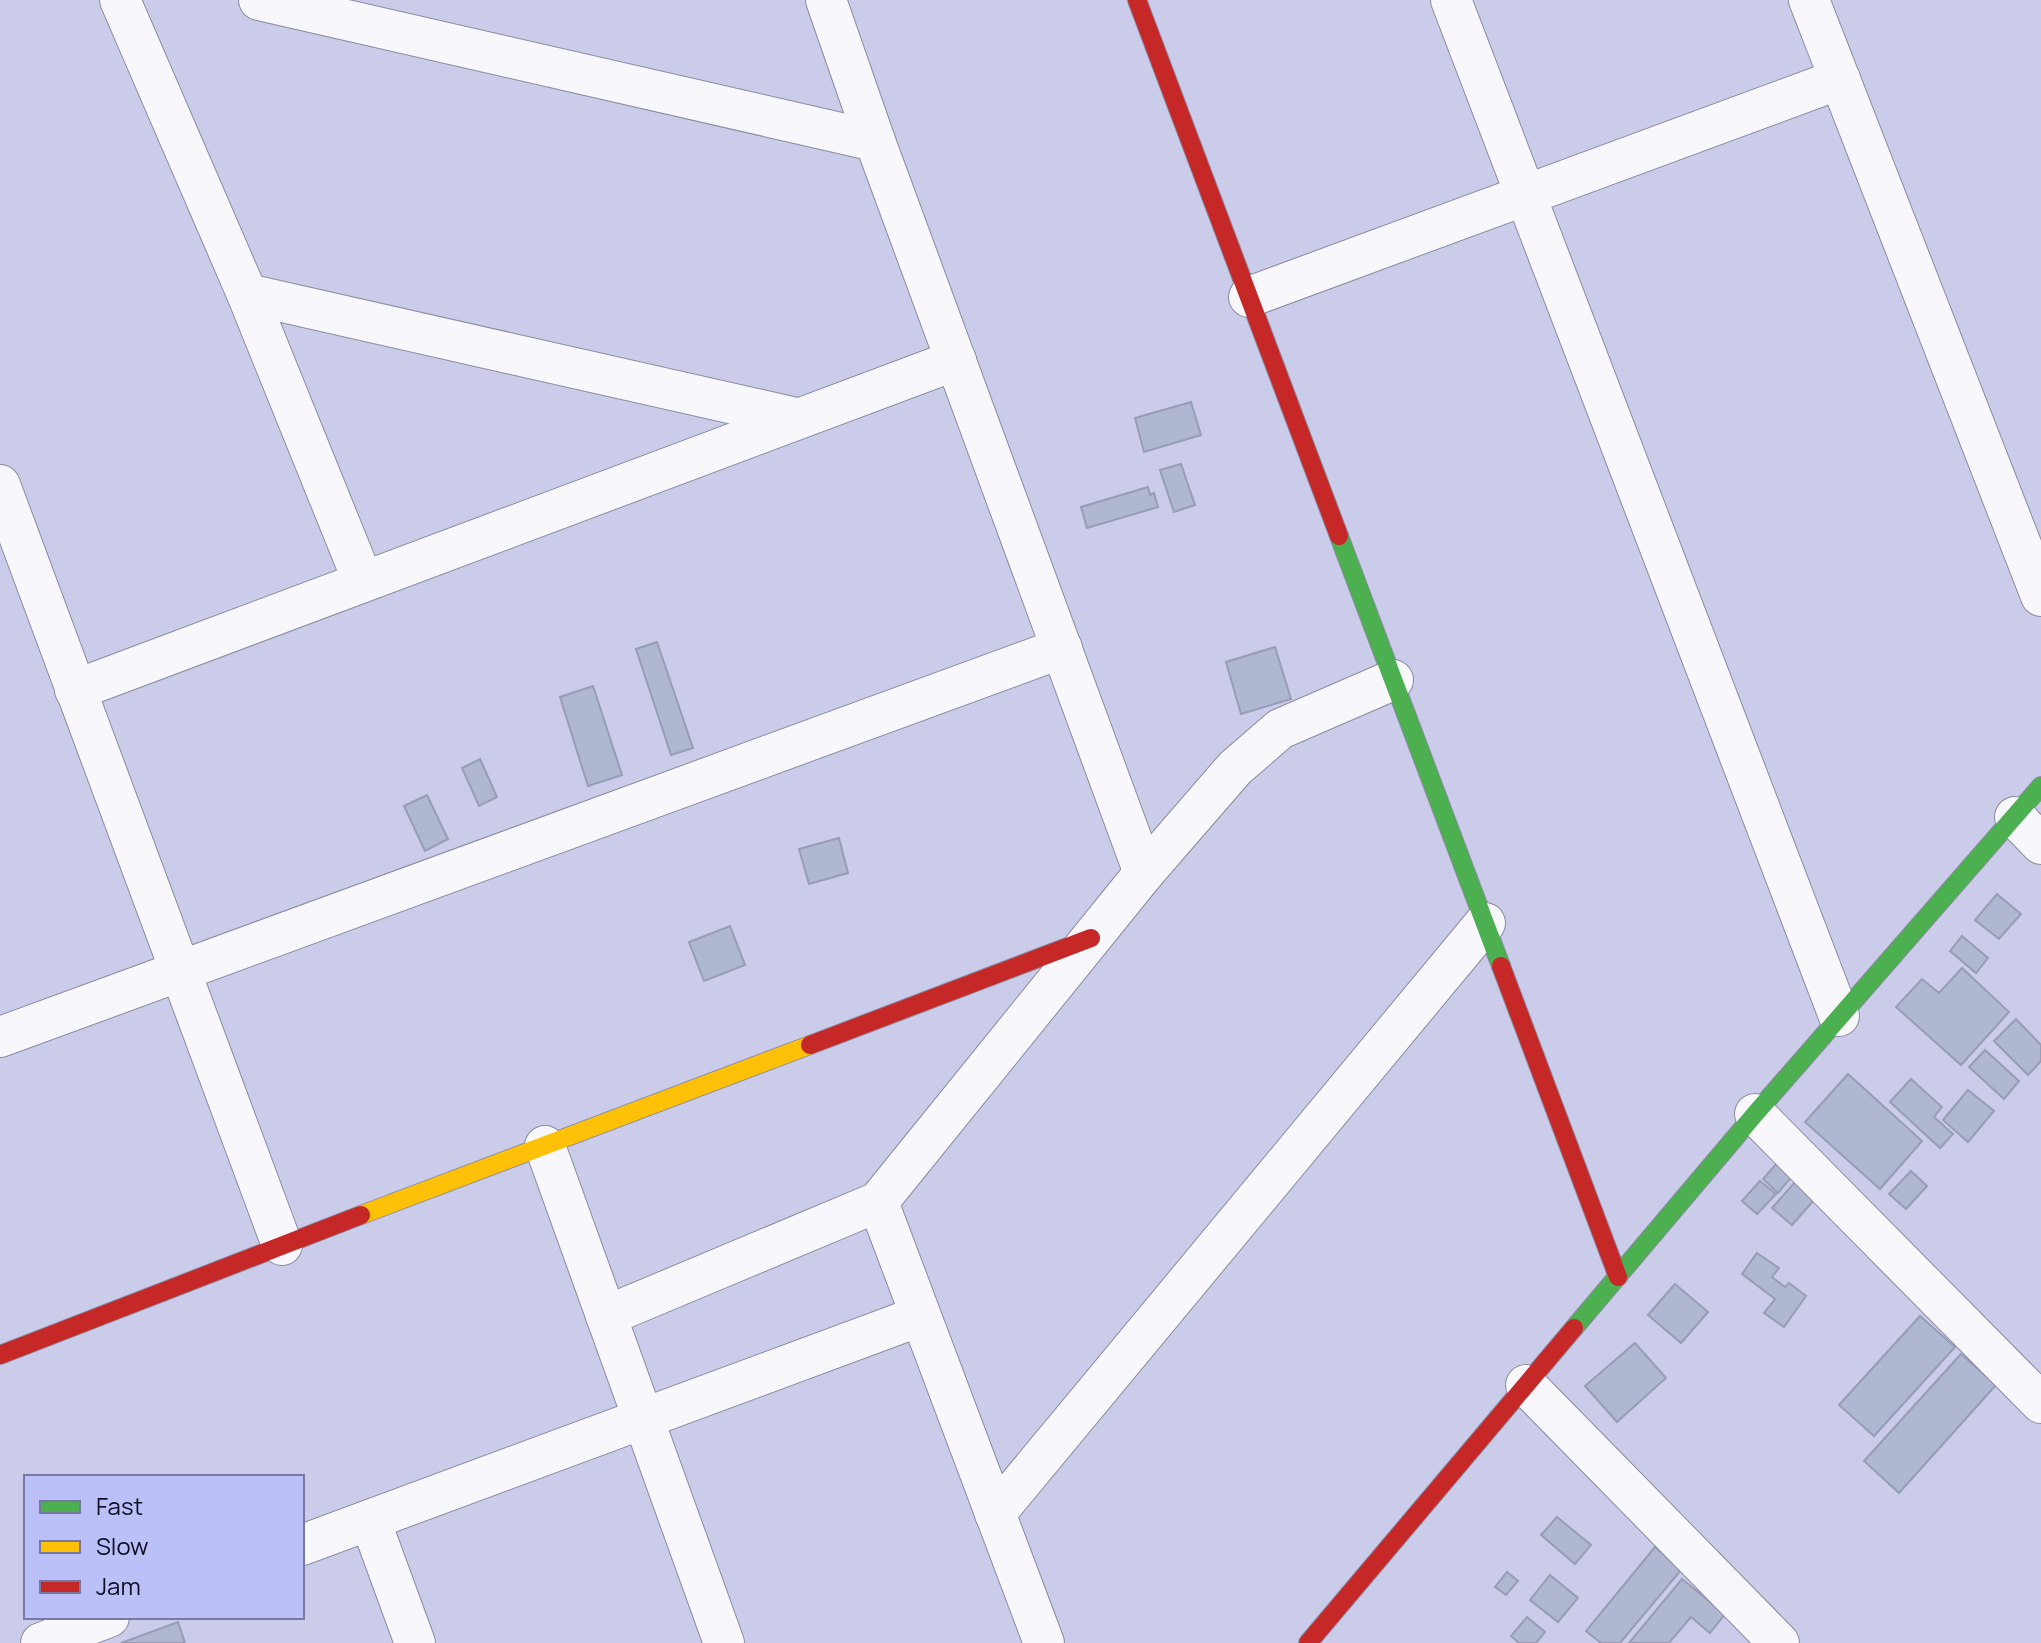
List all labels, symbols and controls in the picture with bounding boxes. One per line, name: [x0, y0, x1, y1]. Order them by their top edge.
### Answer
legend: [24, 1475, 304, 1619]
text: Fast: [96, 1489, 143, 1522]
text: Slow: [96, 1529, 149, 1562]
text: Jam: [96, 1569, 141, 1602]

